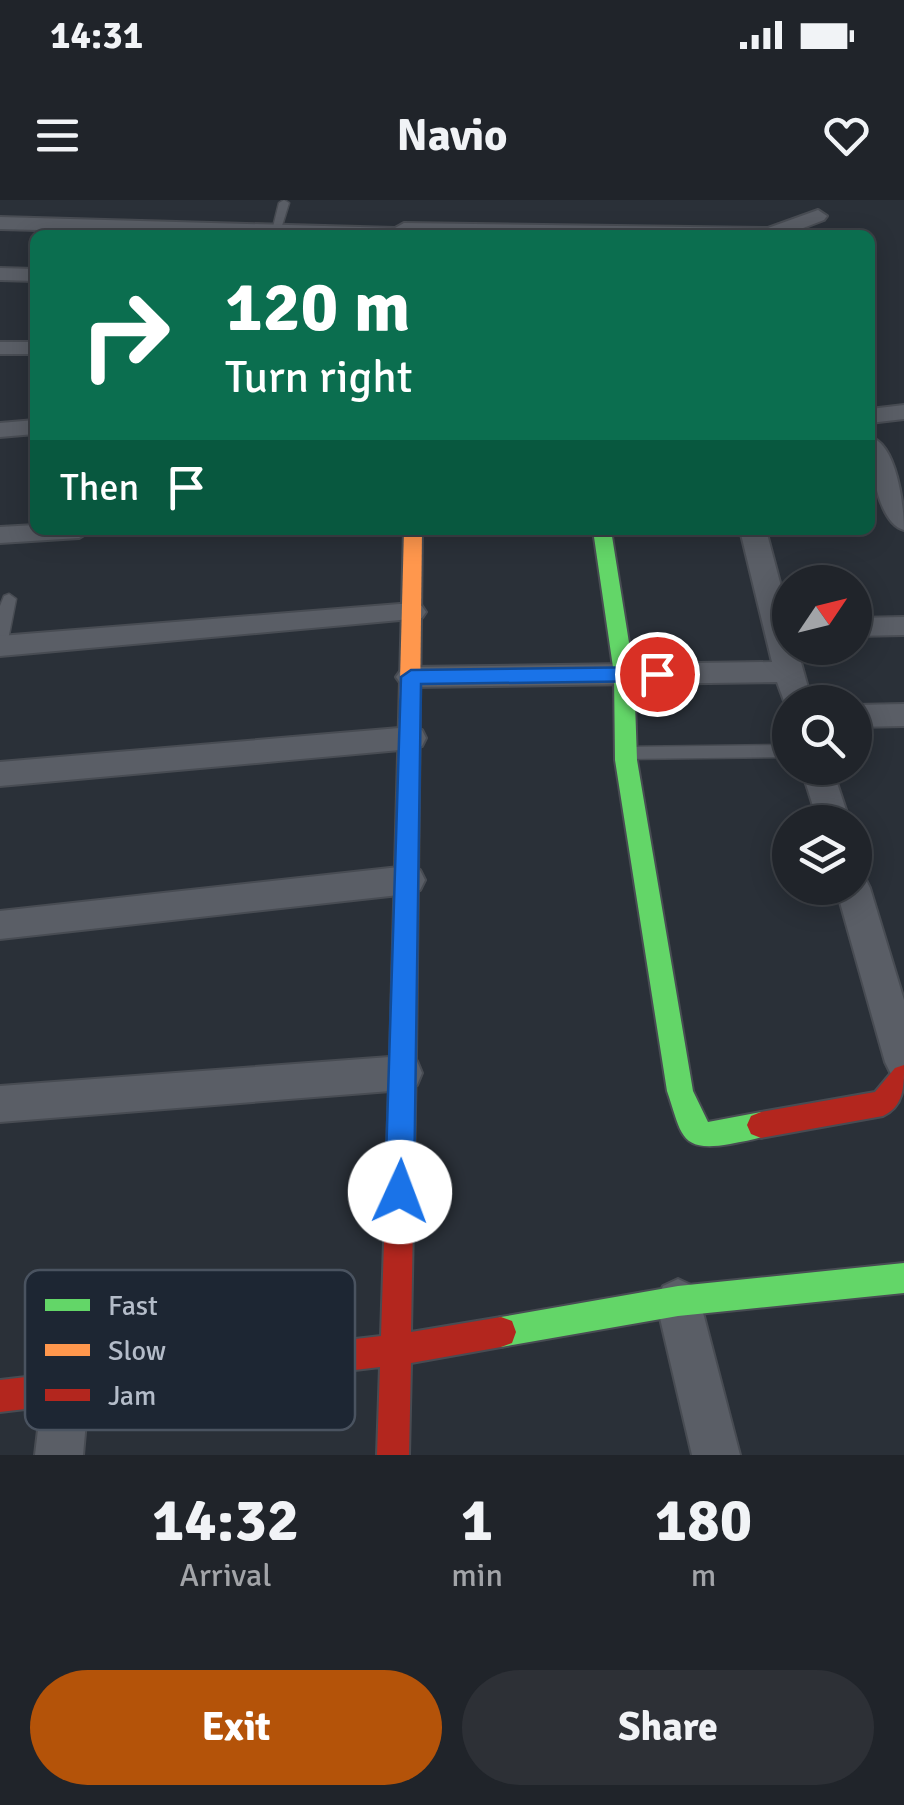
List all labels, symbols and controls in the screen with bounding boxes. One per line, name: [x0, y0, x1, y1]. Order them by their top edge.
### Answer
text: 14:31: [50, 12, 143, 59]
icon: menu: [30, 108, 85, 163]
text: Navio: [396, 108, 508, 163]
icon: heart: [819, 108, 874, 163]
text: 120 m: [225, 264, 410, 350]
icon: right: [60, 270, 190, 400]
text: Turn right: [225, 350, 413, 405]
icon: arrive: [159, 460, 214, 515]
text: Then: [60, 464, 139, 511]
north arrow: [772, 565, 872, 665]
map controls: [772, 565, 872, 905]
pin: [615, 632, 700, 717]
icon: arrive: [630, 647, 685, 702]
button: search: [772, 685, 872, 785]
button: layers: [772, 805, 872, 905]
position arrow: [348, 1140, 452, 1244]
legend: [25, 1270, 355, 1430]
text: Fast: [108, 1289, 158, 1323]
text: Slow: [108, 1334, 166, 1368]
text: Jam: [108, 1379, 156, 1413]
text: 14:32: [152, 1484, 299, 1558]
text: 1: [461, 1484, 493, 1558]
text: 180: [655, 1484, 752, 1558]
text: Arrival: [180, 1556, 272, 1595]
text: min: [451, 1556, 503, 1595]
text: m: [691, 1556, 716, 1595]
button: Exit: [30, 1670, 442, 1785]
button: Share: [462, 1670, 874, 1785]

